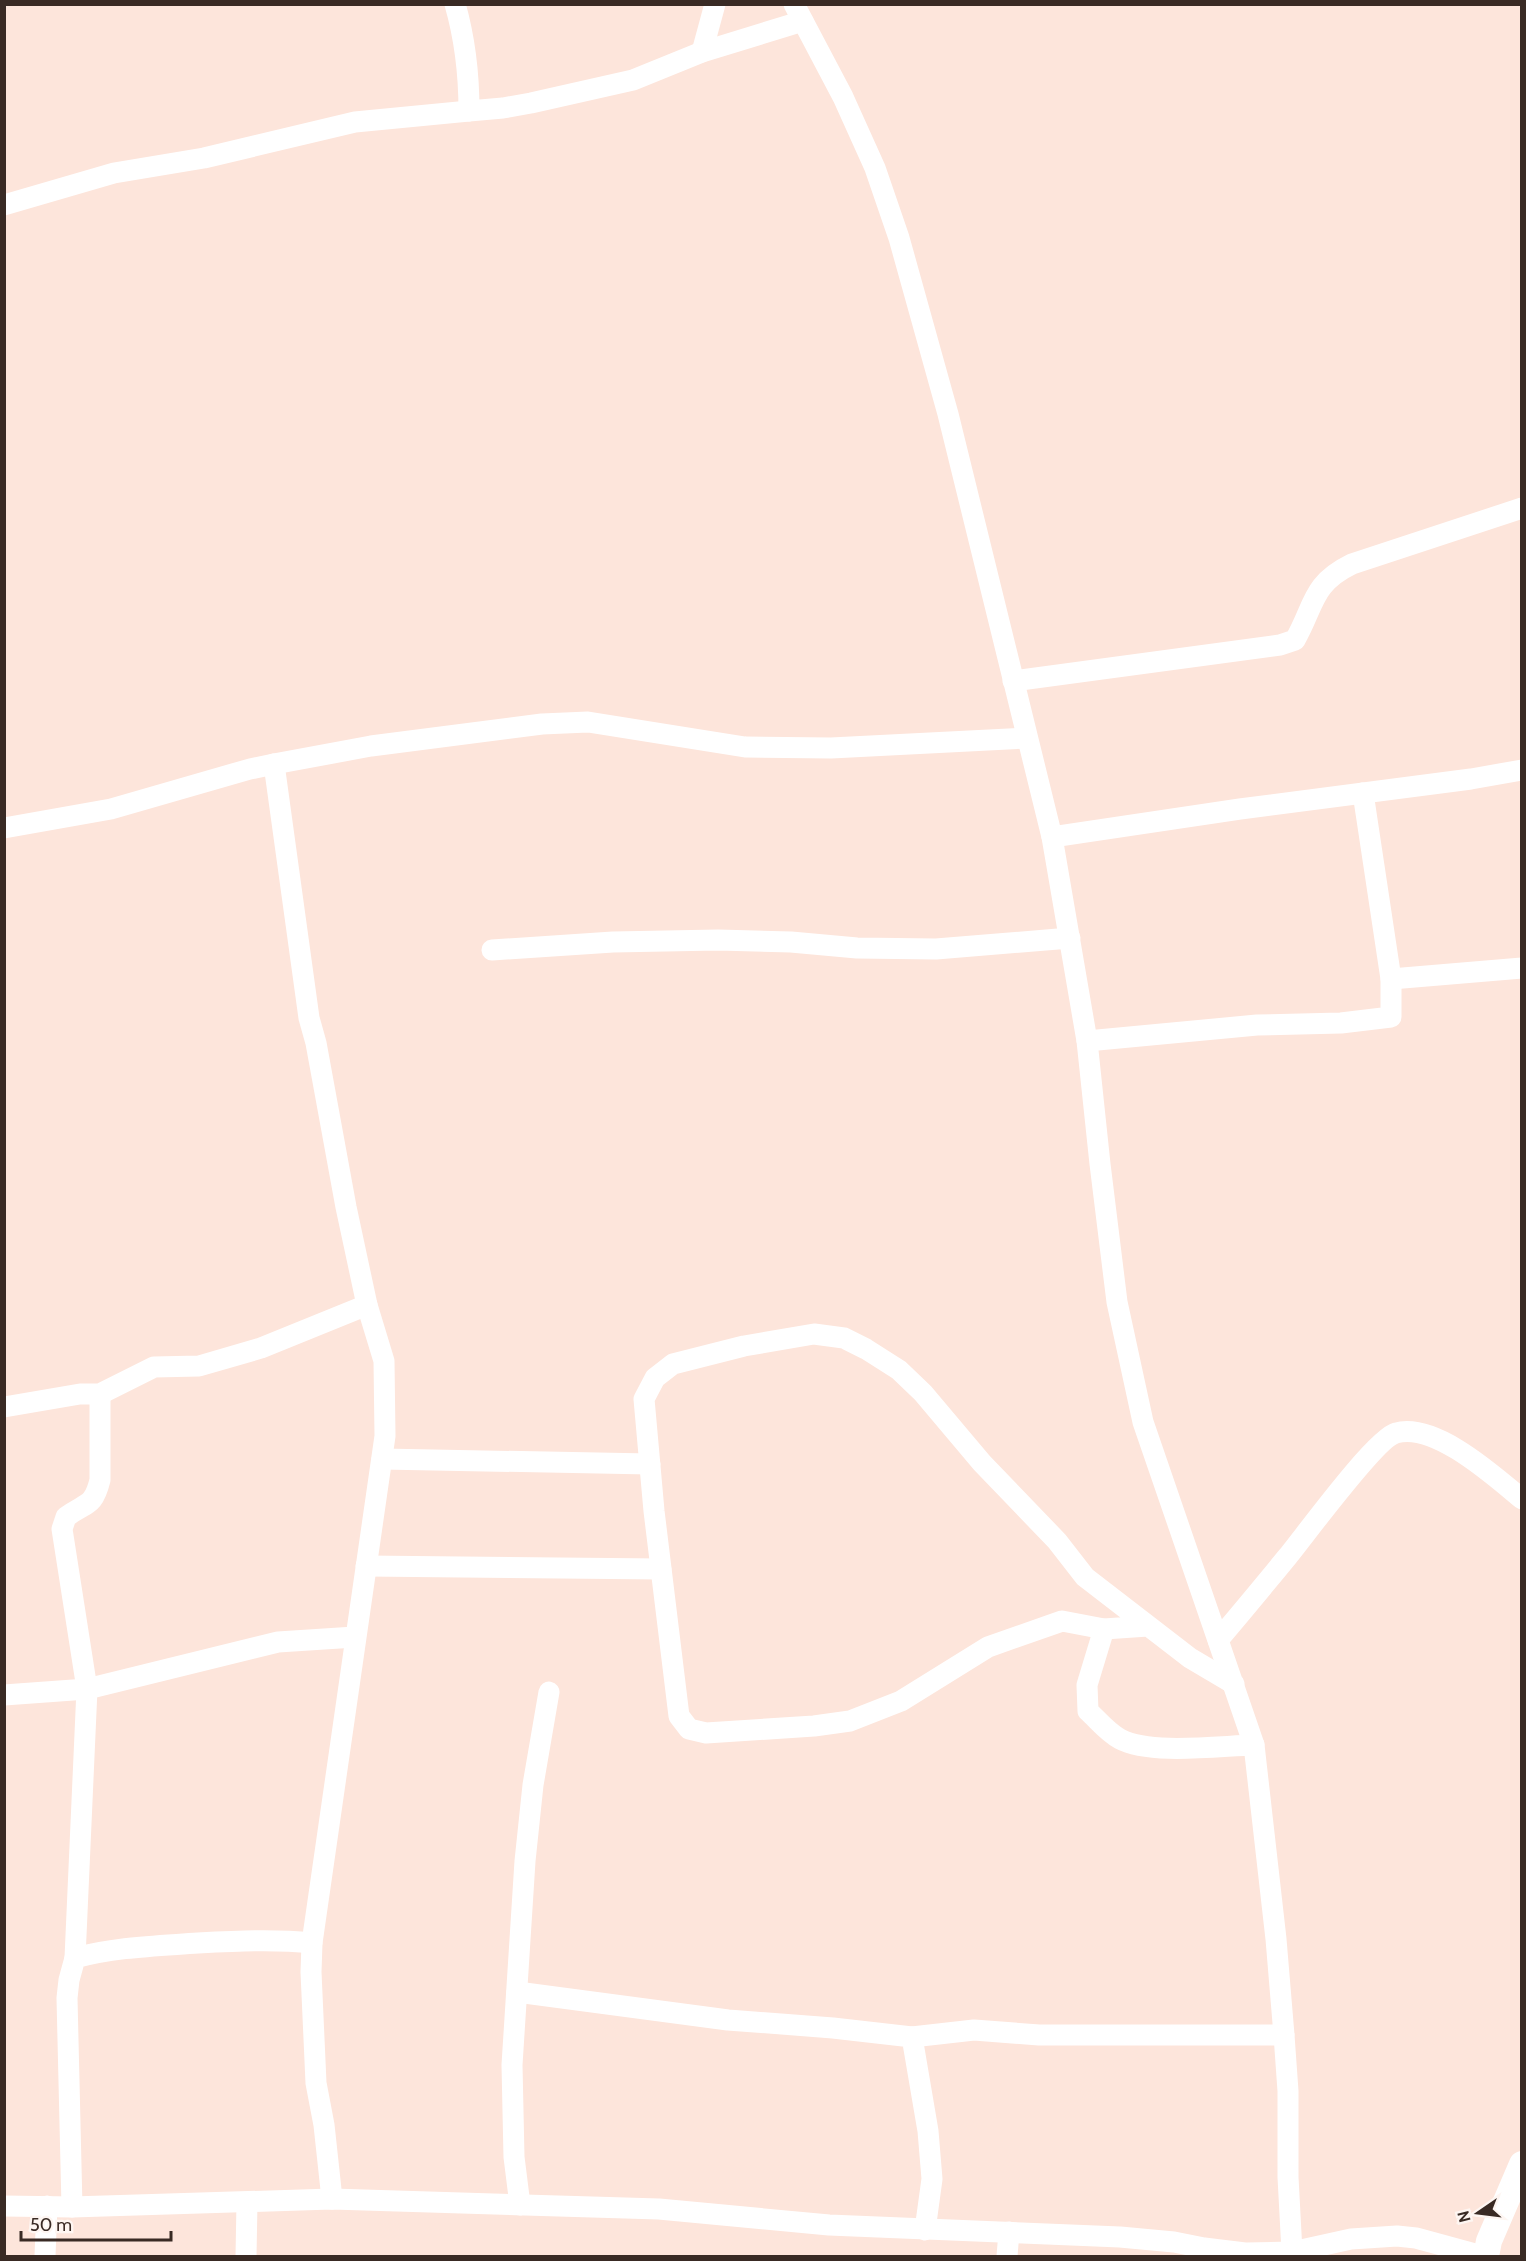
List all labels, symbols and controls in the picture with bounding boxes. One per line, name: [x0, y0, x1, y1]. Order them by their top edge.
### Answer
north arrow: [1448, 2183, 1508, 2243]
scale bar: [21, 2204, 171, 2242]
text: N: [1453, 2209, 1475, 2224]
text: 50 m: [30, 2214, 72, 2236]

